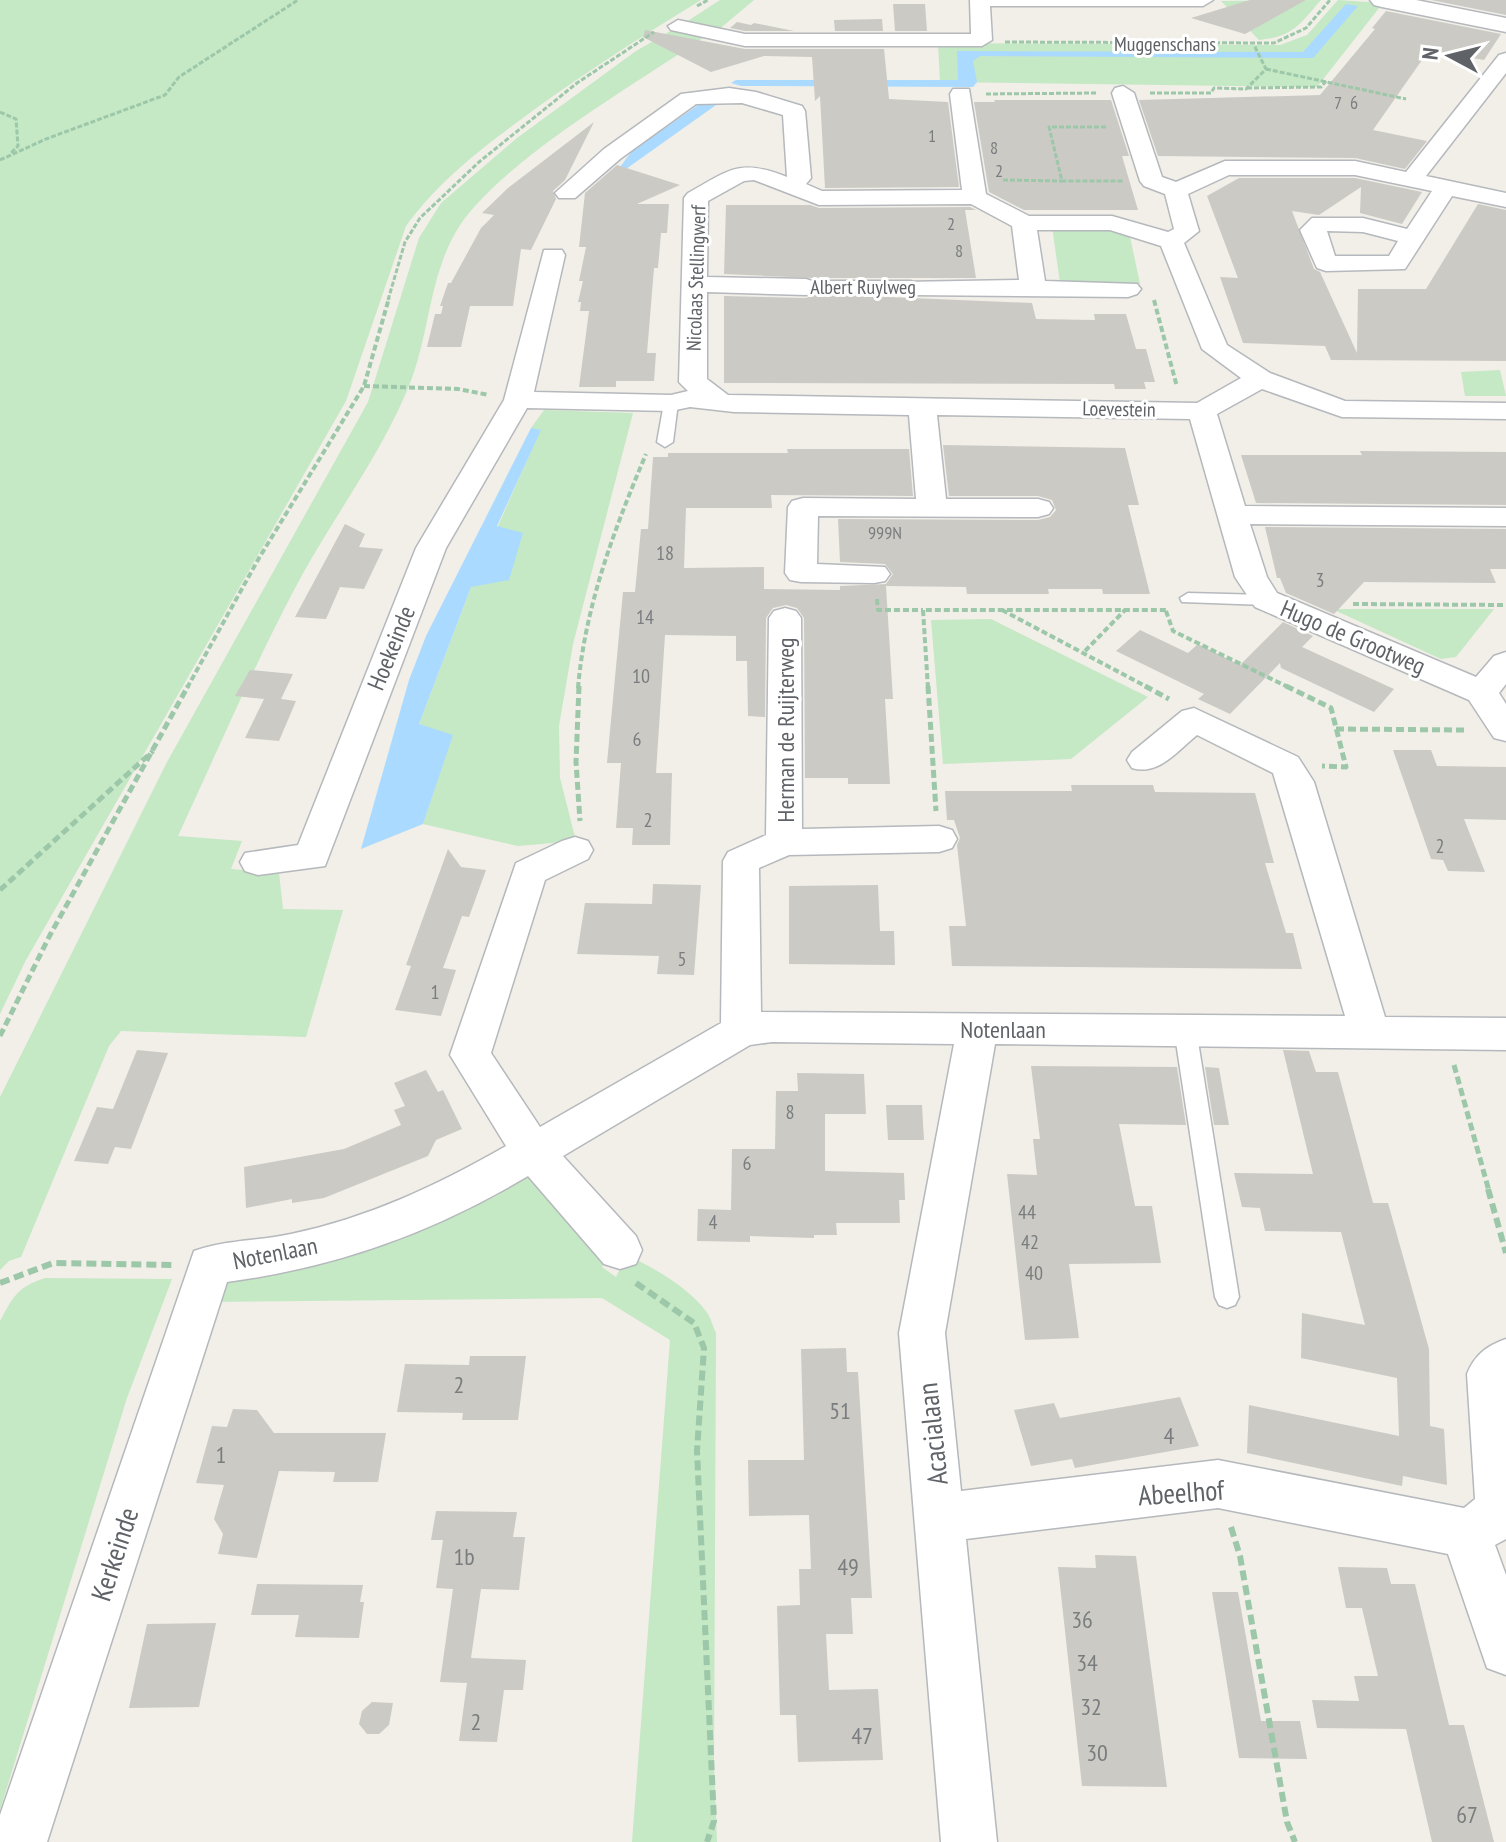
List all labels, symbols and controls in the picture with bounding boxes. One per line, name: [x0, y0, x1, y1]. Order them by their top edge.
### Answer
north arrow: [1410, 16, 1490, 96]
street label: Muggenschans: [1114, 31, 1216, 57]
text: N: [1416, 46, 1445, 61]
house number: 7: [1334, 91, 1342, 114]
house number: 6: [1350, 91, 1358, 114]
house number: 1: [928, 124, 936, 147]
house number: 8: [990, 136, 998, 159]
house number: 2: [995, 159, 1003, 182]
street label: Nicolaas Stellingwerf: [680, 204, 712, 351]
house number: 2: [947, 212, 955, 235]
house number: 8: [955, 239, 963, 262]
street label: Albert Ruylweg: [810, 274, 916, 300]
street label: Loevestein: [1082, 395, 1156, 423]
house number: 999N: [868, 521, 902, 544]
house number: 18: [656, 540, 674, 566]
house number: 3: [1316, 567, 1325, 593]
street label: Hugo de Grootweg: [1276, 593, 1430, 681]
street label: Hoekeinde: [360, 601, 422, 695]
house number: 14: [636, 604, 654, 630]
street label: Herman de Ruijterweg: [770, 638, 801, 822]
house number: 10: [632, 663, 650, 689]
house number: 6: [633, 726, 642, 752]
house number: 2: [644, 807, 653, 833]
house number: 2: [1436, 833, 1445, 859]
house number: 5: [678, 946, 687, 972]
house number: 1: [431, 979, 440, 1005]
street label: Notenlaan: [960, 1014, 1046, 1045]
house number: 8: [786, 1099, 795, 1125]
house number: 6: [743, 1150, 752, 1176]
house number: 44: [1018, 1199, 1036, 1225]
house number: 4: [709, 1209, 718, 1235]
house number: 42: [1021, 1229, 1039, 1255]
street label: Notenlaan: [230, 1230, 320, 1276]
house number: 40: [1025, 1260, 1043, 1286]
house number: 2: [454, 1369, 464, 1400]
street label: Acacialaan: [908, 1381, 956, 1487]
house number: 51: [829, 1395, 851, 1426]
house number: 4: [1164, 1420, 1175, 1451]
house number: 1: [216, 1439, 226, 1470]
street label: Abeelhof: [1137, 1470, 1227, 1513]
street label: Kerkeinde: [82, 1503, 146, 1605]
house number: 1b: [453, 1541, 475, 1572]
house number: 49: [837, 1551, 859, 1582]
house number: 36: [1071, 1604, 1093, 1635]
house number: 34: [1076, 1647, 1098, 1678]
house number: 32: [1080, 1691, 1102, 1722]
house number: 2: [471, 1706, 481, 1737]
house number: 47: [851, 1720, 873, 1751]
house number: 30: [1086, 1737, 1108, 1768]
house number: 67: [1456, 1799, 1478, 1830]

